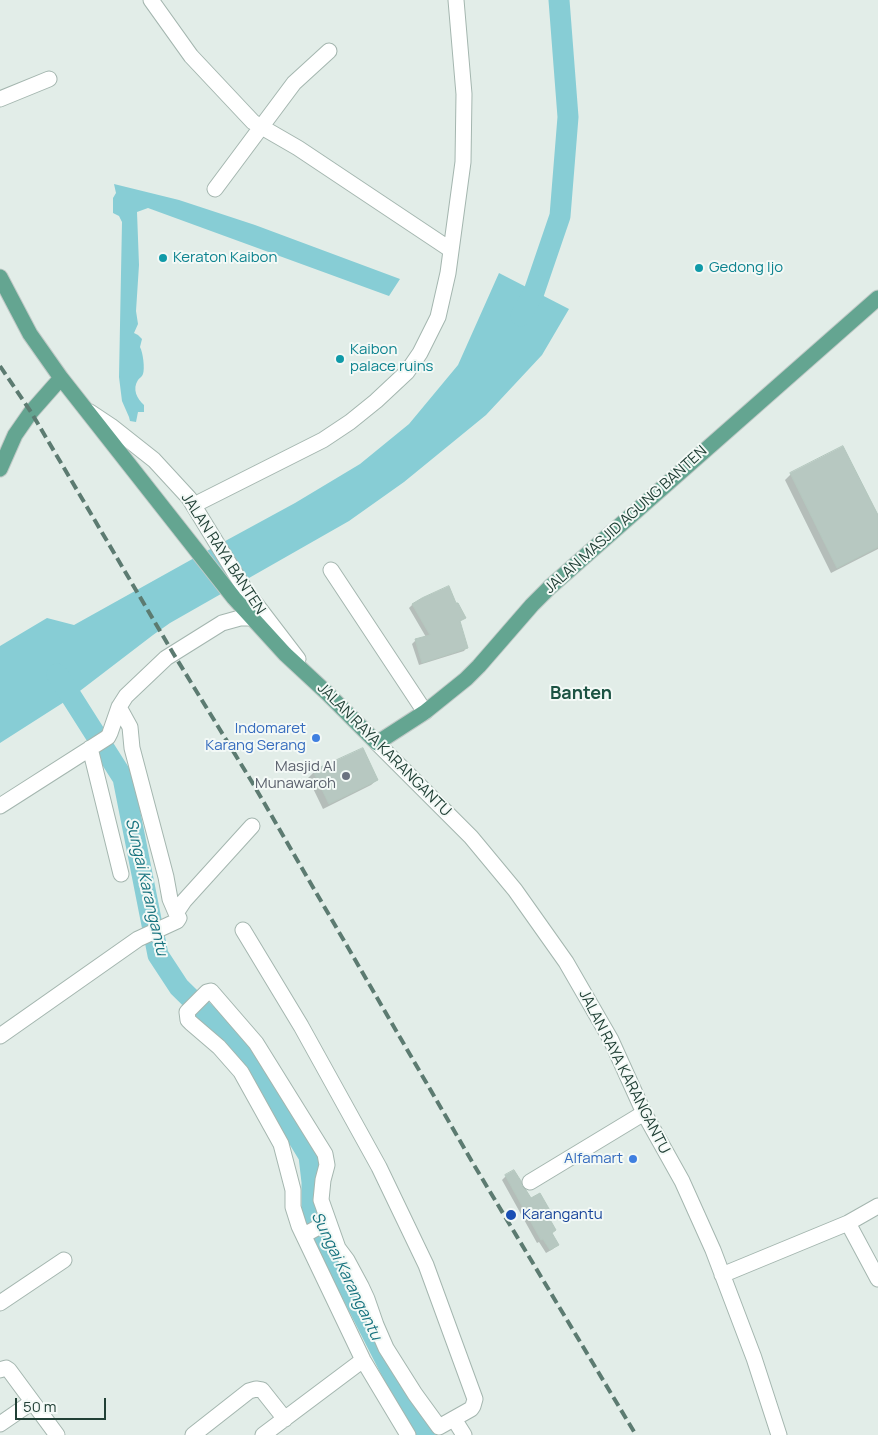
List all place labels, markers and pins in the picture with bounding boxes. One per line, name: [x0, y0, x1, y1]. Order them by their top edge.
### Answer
place label: Keraton Kaibon: [173, 249, 277, 267]
marker: Keraton Kaibon: [157, 252, 169, 264]
place label: Gedong Ijo: [709, 259, 783, 277]
marker: Gedong Ijo: [693, 262, 705, 274]
place label: Kaibon palace ruins: [350, 341, 433, 376]
marker: Kaibon palace ruins: [334, 353, 346, 365]
place label: Indomaret Karang Serang: [205, 720, 306, 755]
marker: Indomaret Karang Serang: [310, 732, 322, 744]
place label: Masjid Al Munawaroh: [255, 758, 336, 793]
marker: Masjid Al Munawaroh: [340, 770, 352, 782]
place label: Alfamart: [564, 1150, 623, 1168]
marker: Alfamart: [627, 1153, 639, 1165]
place label: Karangantu: [522, 1206, 603, 1224]
marker: Karangantu: [504, 1208, 518, 1222]

